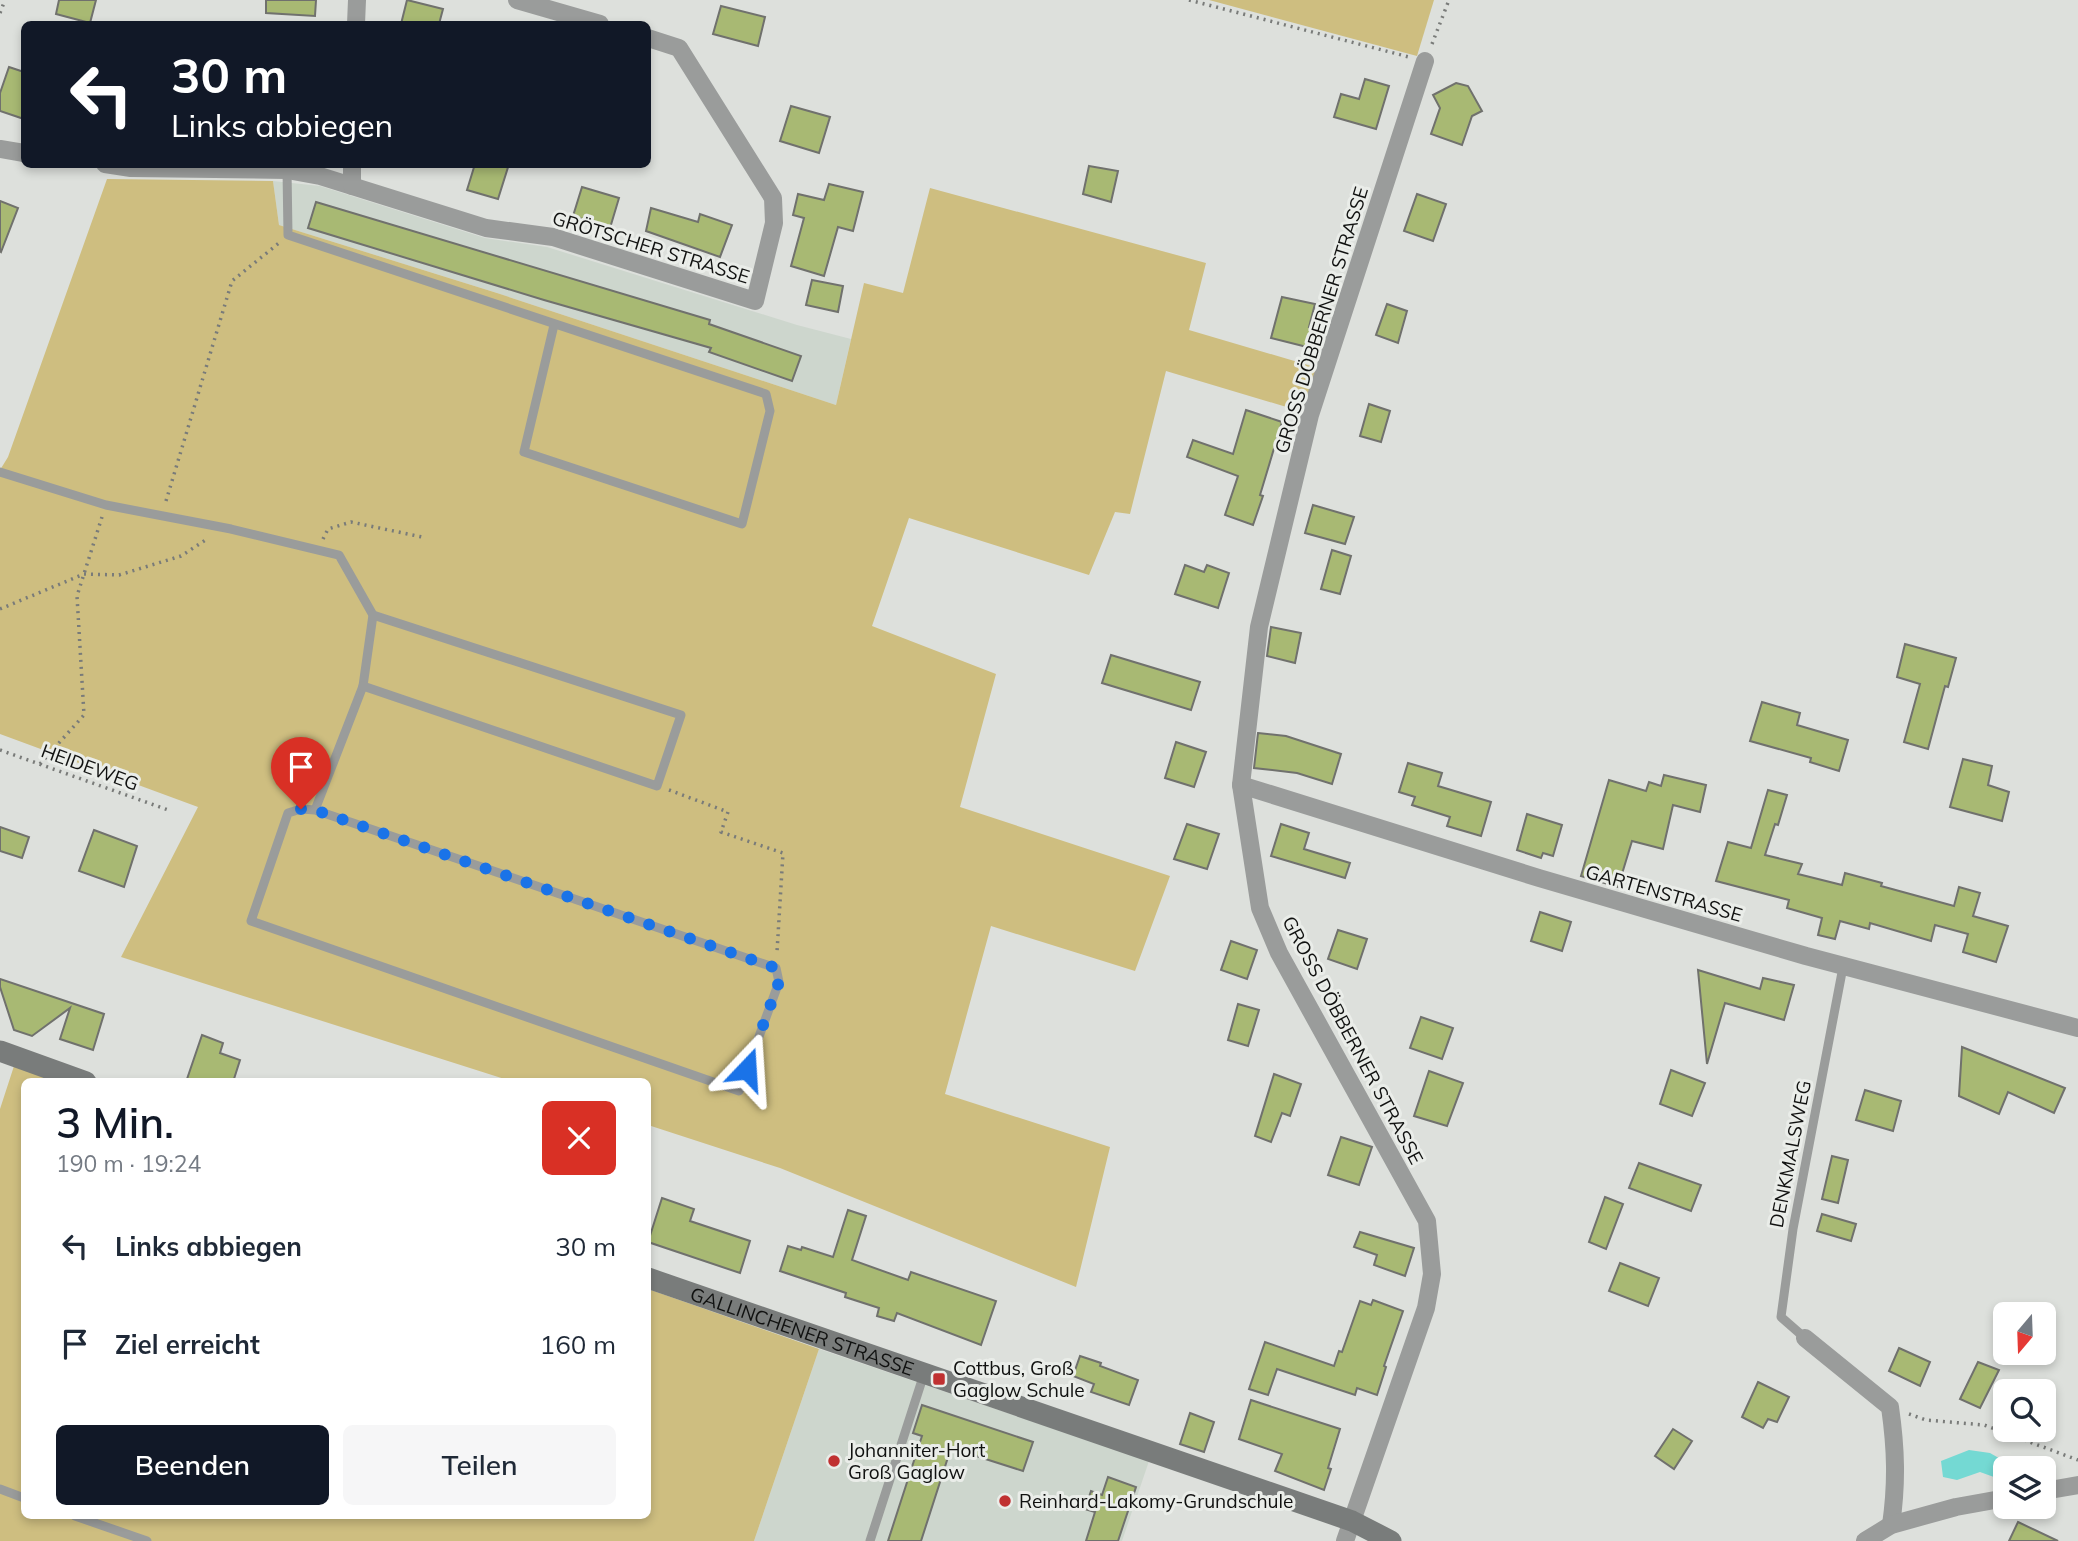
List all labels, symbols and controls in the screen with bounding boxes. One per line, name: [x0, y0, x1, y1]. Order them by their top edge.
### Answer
text: 30 m: [171, 44, 287, 105]
icon: left: [56, 49, 147, 140]
text: Links abbiegen: [171, 105, 393, 145]
street label: GROSS DÖBBERNER STRASSE: [1269, 184, 1373, 456]
street label: GRÖTSCHER STRASSE: [549, 206, 753, 288]
pin: [271, 737, 331, 809]
street label: HEIDEWEG: [38, 738, 142, 796]
icon: arrive: [282, 748, 320, 786]
street label: GARTENSTRASSE: [1583, 859, 1745, 927]
street label: GROSS DÖBBERNER STRASSE: [1277, 912, 1429, 1168]
position arrow: [710, 1032, 784, 1106]
street label: DENKMALSWEG: [1764, 1078, 1816, 1230]
text: 3 Min.: [56, 1096, 174, 1149]
button: close: [542, 1101, 616, 1175]
text: 190 m · 19:24: [56, 1149, 201, 1178]
icon: left: [56, 1227, 94, 1265]
text: Links abbiegen: [115, 1230, 302, 1263]
text: 30 m: [555, 1230, 616, 1263]
street label: GALLINCHENER STRASSE: [687, 1282, 917, 1381]
north arrow: [1993, 1302, 2056, 1365]
map controls: [1993, 1302, 2056, 1519]
icon: arrive: [56, 1325, 94, 1363]
text: Ziel erreicht: [115, 1328, 260, 1361]
text: 160 m: [540, 1328, 616, 1361]
place label: Cottbus, Groß Gaglow Schule: [953, 1356, 1085, 1402]
marker: Cottbus, Groß Gaglow Schule: [931, 1371, 947, 1387]
button: search: [1993, 1379, 2056, 1442]
button: Beenden: [56, 1425, 329, 1505]
button: Teilen: [343, 1425, 616, 1505]
place label: Johanniter-Hort Groß Gaglow: [848, 1438, 986, 1484]
marker: Johanniter-Hort Groß Gaglow: [826, 1453, 842, 1469]
button: layers: [1993, 1456, 2056, 1519]
place label: Reinhard-Lakomy-Grundschule: [1019, 1489, 1293, 1513]
marker: Reinhard-Lakomy-Grundschule: [997, 1493, 1013, 1509]

